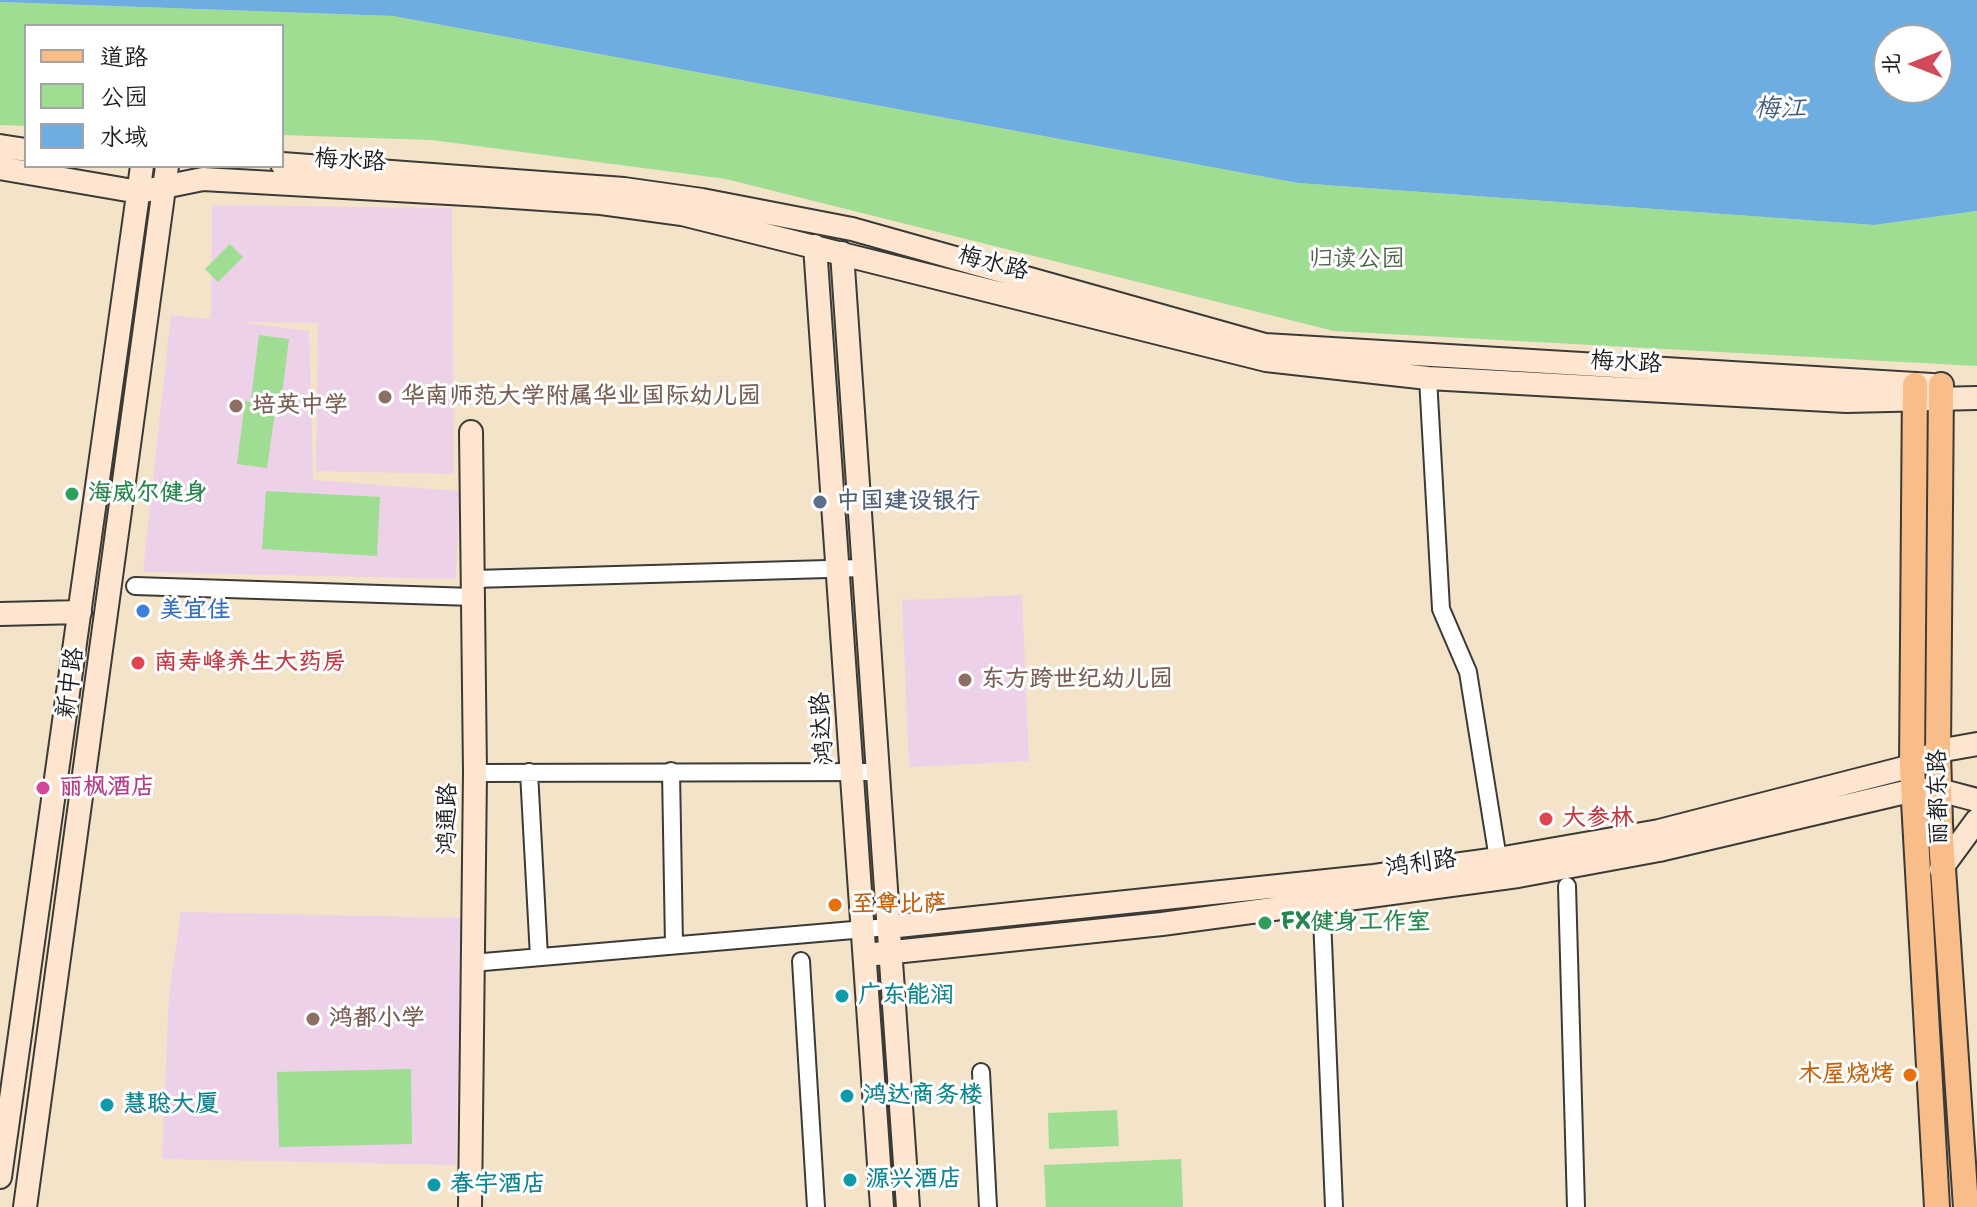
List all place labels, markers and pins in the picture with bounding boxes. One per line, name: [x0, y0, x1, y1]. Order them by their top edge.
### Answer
place label: 华南师范大学附属华业国际幼儿园: [401, 383, 761, 411]
marker: 华南师范大学附属华业国际幼儿园: [376, 388, 394, 406]
place label: 培英中学: [252, 392, 348, 420]
marker: 培英中学: [227, 397, 245, 415]
place label: 海威尔健身: [88, 480, 208, 508]
marker: 海威尔健身: [63, 485, 81, 503]
place label: 中国建设银行: [836, 488, 980, 516]
marker: 中国建设银行: [811, 493, 829, 511]
place label: 美宜佳: [159, 597, 231, 625]
marker: 美宜佳: [134, 602, 152, 620]
place label: 南寿峰养生大药房: [154, 649, 346, 677]
marker: 南寿峰养生大药房: [129, 654, 147, 672]
place label: 东方跨世纪幼儿园: [981, 666, 1173, 694]
marker: 东方跨世纪幼儿园: [956, 671, 974, 689]
place label: 丽枫酒店: [59, 774, 155, 802]
marker: 丽枫酒店: [34, 779, 52, 797]
place label: 大参林: [1562, 805, 1634, 833]
marker: 大参林: [1537, 810, 1555, 828]
place label: 至尊比萨: [851, 891, 947, 919]
marker: 至尊比萨: [826, 896, 844, 914]
place label: FX健身工作室: [1281, 909, 1431, 937]
marker: FX健身工作室: [1256, 914, 1274, 932]
place label: 广东能润: [858, 982, 954, 1010]
marker: 广东能润: [833, 987, 851, 1005]
place label: 鸿都小学: [329, 1005, 425, 1033]
marker: 鸿都小学: [304, 1010, 322, 1028]
place label: 木屋烧烤: [1798, 1061, 1894, 1089]
marker: 木屋烧烤: [1901, 1066, 1919, 1084]
place label: 鸿达商务楼: [863, 1082, 983, 1110]
marker: 鸿达商务楼: [838, 1087, 856, 1105]
place label: 慧聪大厦: [123, 1091, 219, 1119]
marker: 慧聪大厦: [98, 1096, 116, 1114]
place label: 源兴酒店: [866, 1166, 962, 1194]
place label: 春宇酒店: [450, 1171, 546, 1199]
marker: 源兴酒店: [841, 1171, 859, 1189]
marker: 春宇酒店: [425, 1176, 443, 1194]

